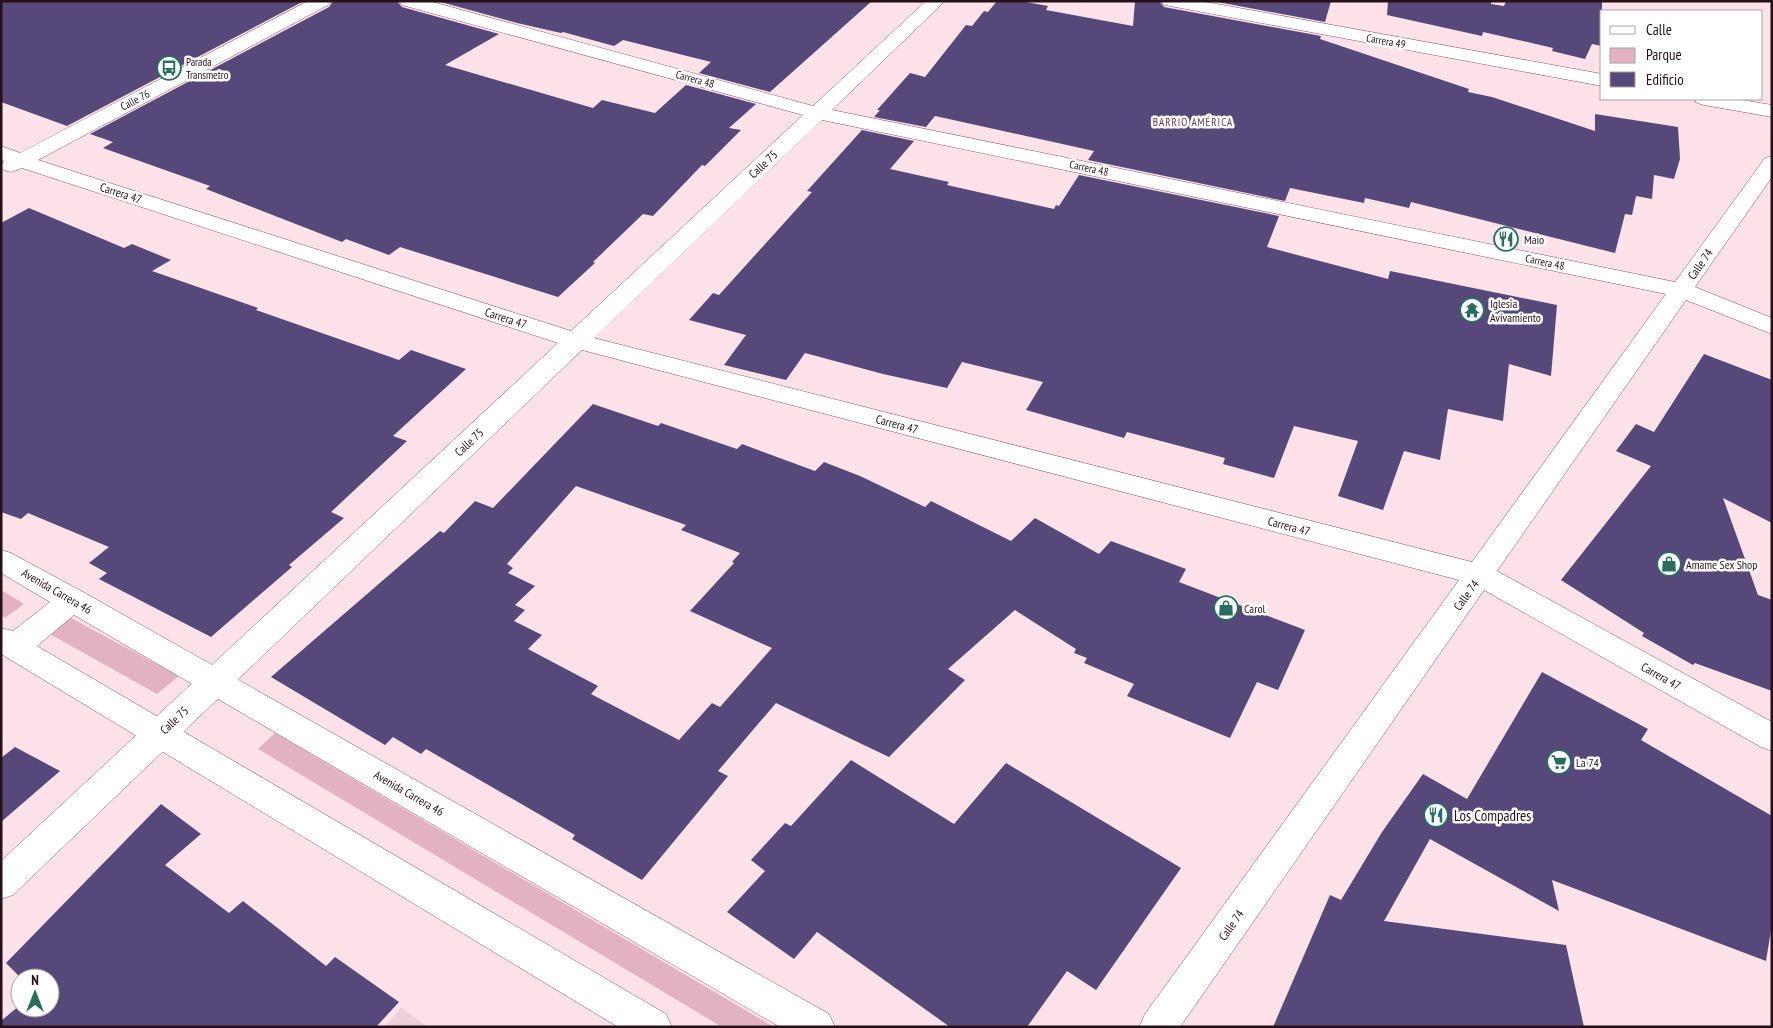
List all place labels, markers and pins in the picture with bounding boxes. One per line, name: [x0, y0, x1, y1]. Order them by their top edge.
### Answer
bus stop icon: Parada Transmetro: [156, 55, 182, 81]
place label: Parada Transmetro: [186, 55, 229, 82]
restaurant icon: Maio: [1493, 226, 1519, 252]
place label: Maio: [1524, 232, 1544, 247]
place label: Iglesia Avivamiento: [1490, 296, 1541, 325]
temple icon: Iglesia Avivamiento: [1459, 297, 1485, 323]
shop icon: Amame Sex Shop: [1656, 551, 1682, 577]
place label: Amame Sex Shop: [1686, 557, 1758, 572]
shop icon: Carol: [1213, 595, 1239, 621]
place label: Carol: [1244, 601, 1266, 616]
supermarket icon: La 74: [1546, 749, 1572, 775]
place label: La 74: [1576, 755, 1600, 770]
restaurant icon: Los Compadres: [1423, 802, 1449, 828]
place label: Los Compadres: [1454, 806, 1531, 825]

